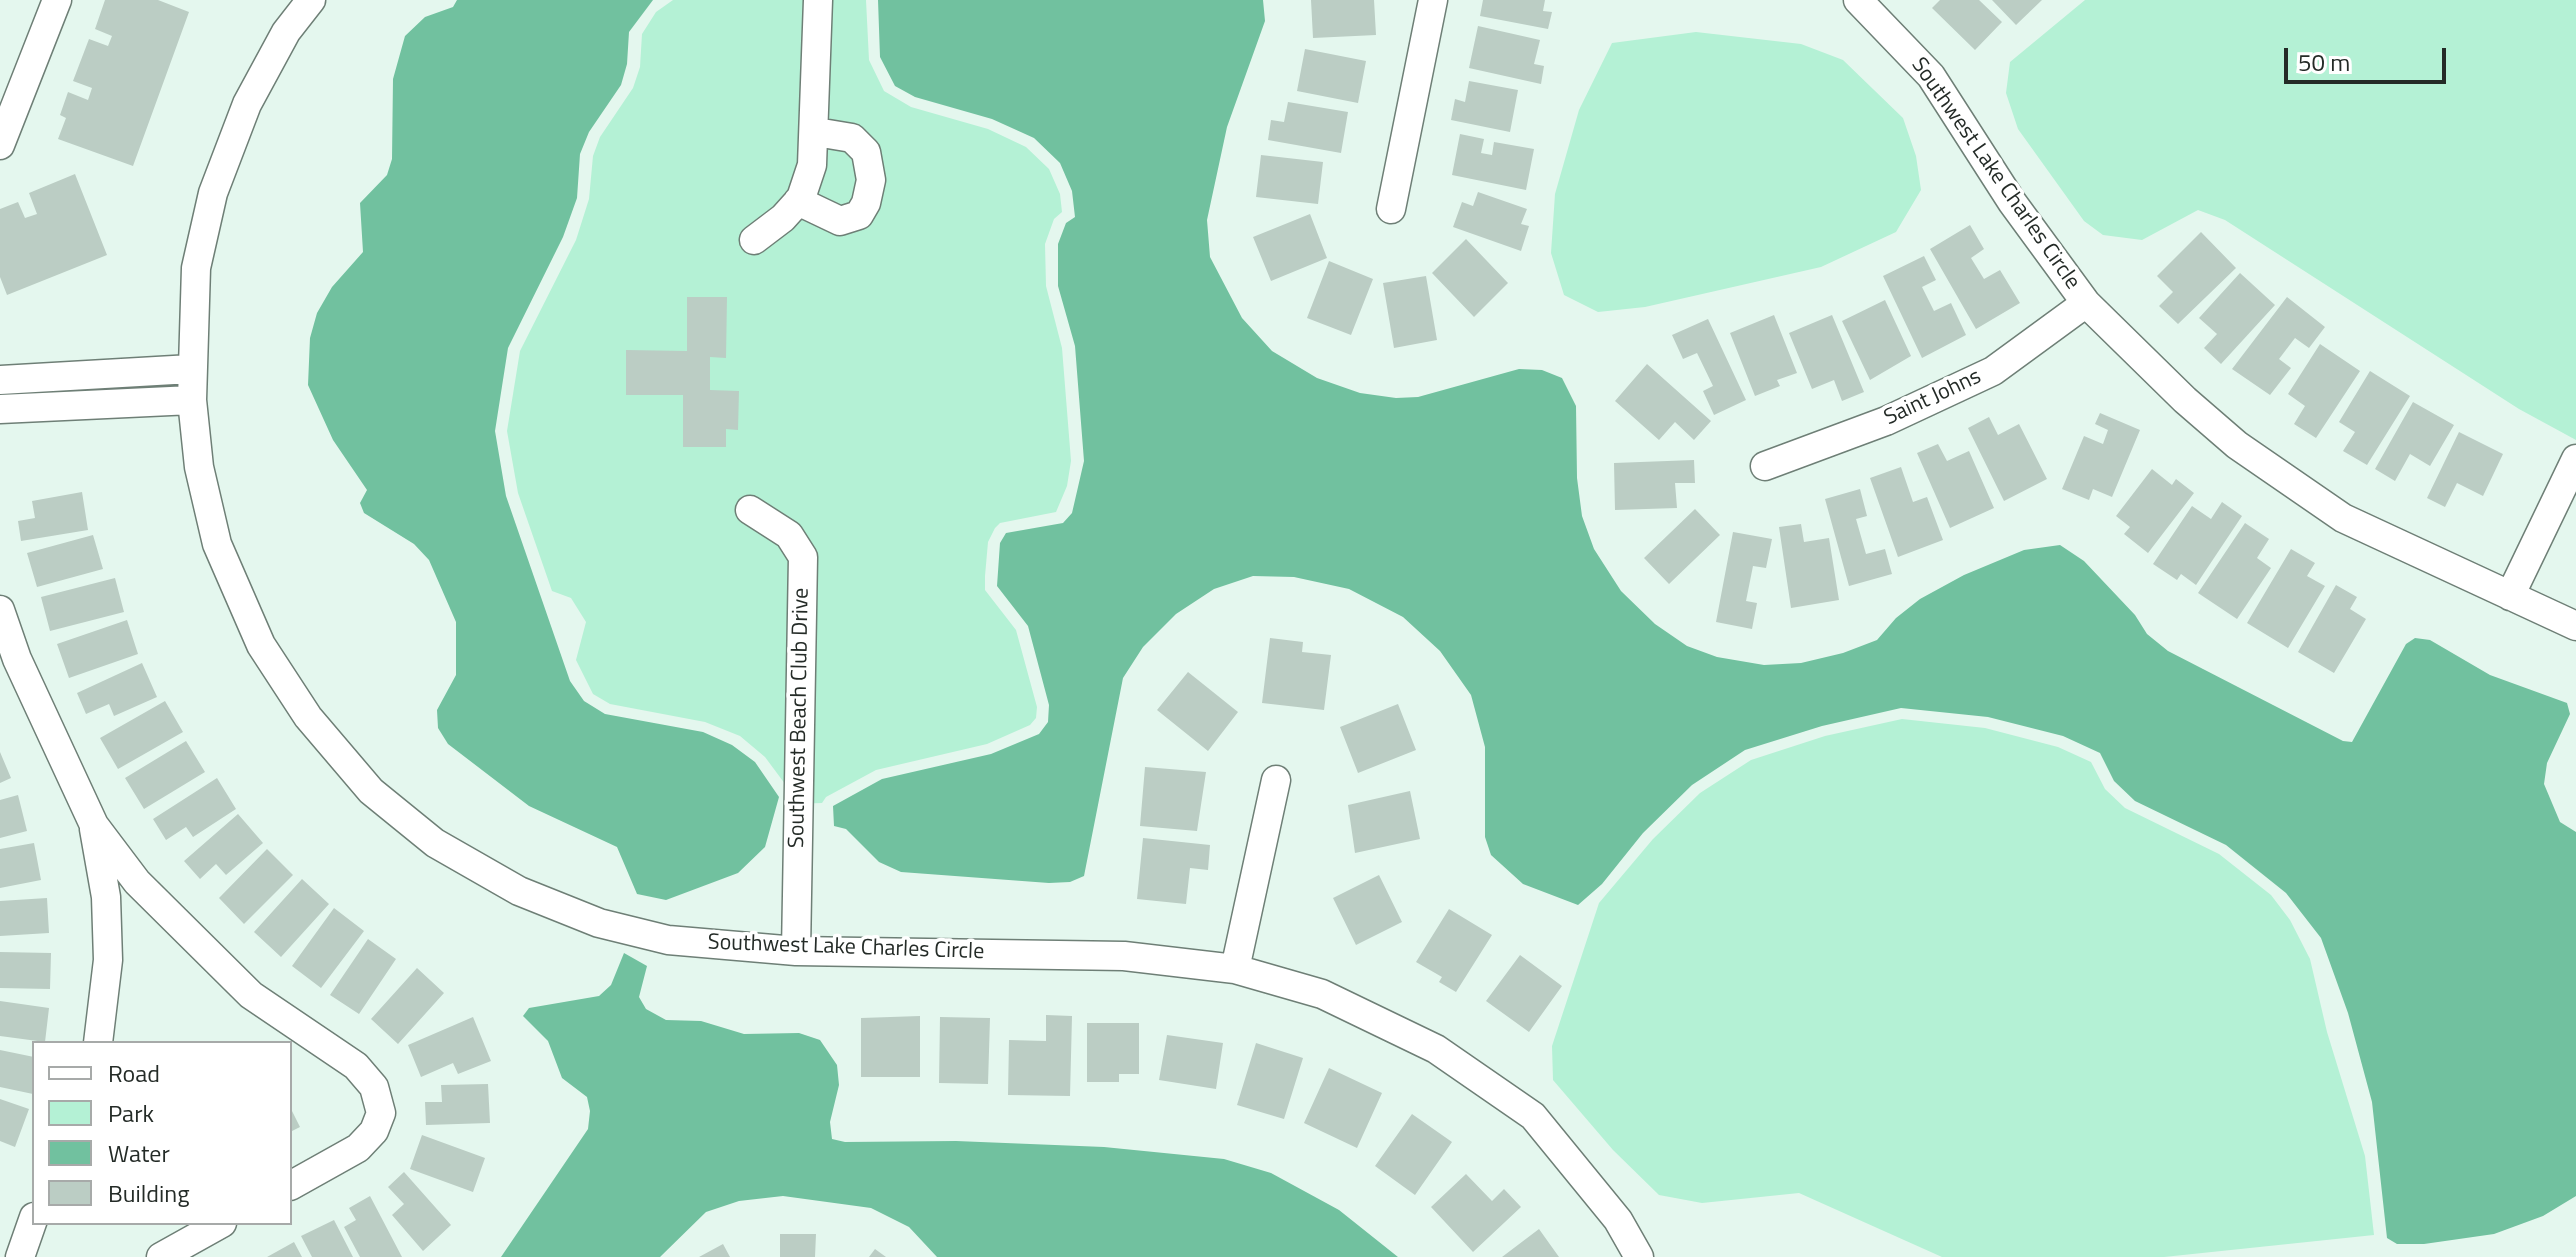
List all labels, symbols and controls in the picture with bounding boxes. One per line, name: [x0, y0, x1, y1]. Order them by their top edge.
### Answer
scale bar: [2288, 32, 2450, 82]
text: 50 m: [2298, 44, 2350, 80]
street label: Southwest Lake Charles Circle: [1905, 53, 2085, 295]
street label: Saint Johns: [1880, 364, 1986, 432]
street label: Southwest Beach Club Drive: [785, 588, 815, 848]
street label: Southwest Lake Charles Circle: [707, 930, 985, 966]
legend: [32, 1041, 292, 1225]
text: Road: [108, 1055, 160, 1091]
text: Park: [108, 1095, 154, 1131]
text: Water: [108, 1135, 170, 1171]
text: Building: [108, 1175, 190, 1211]

